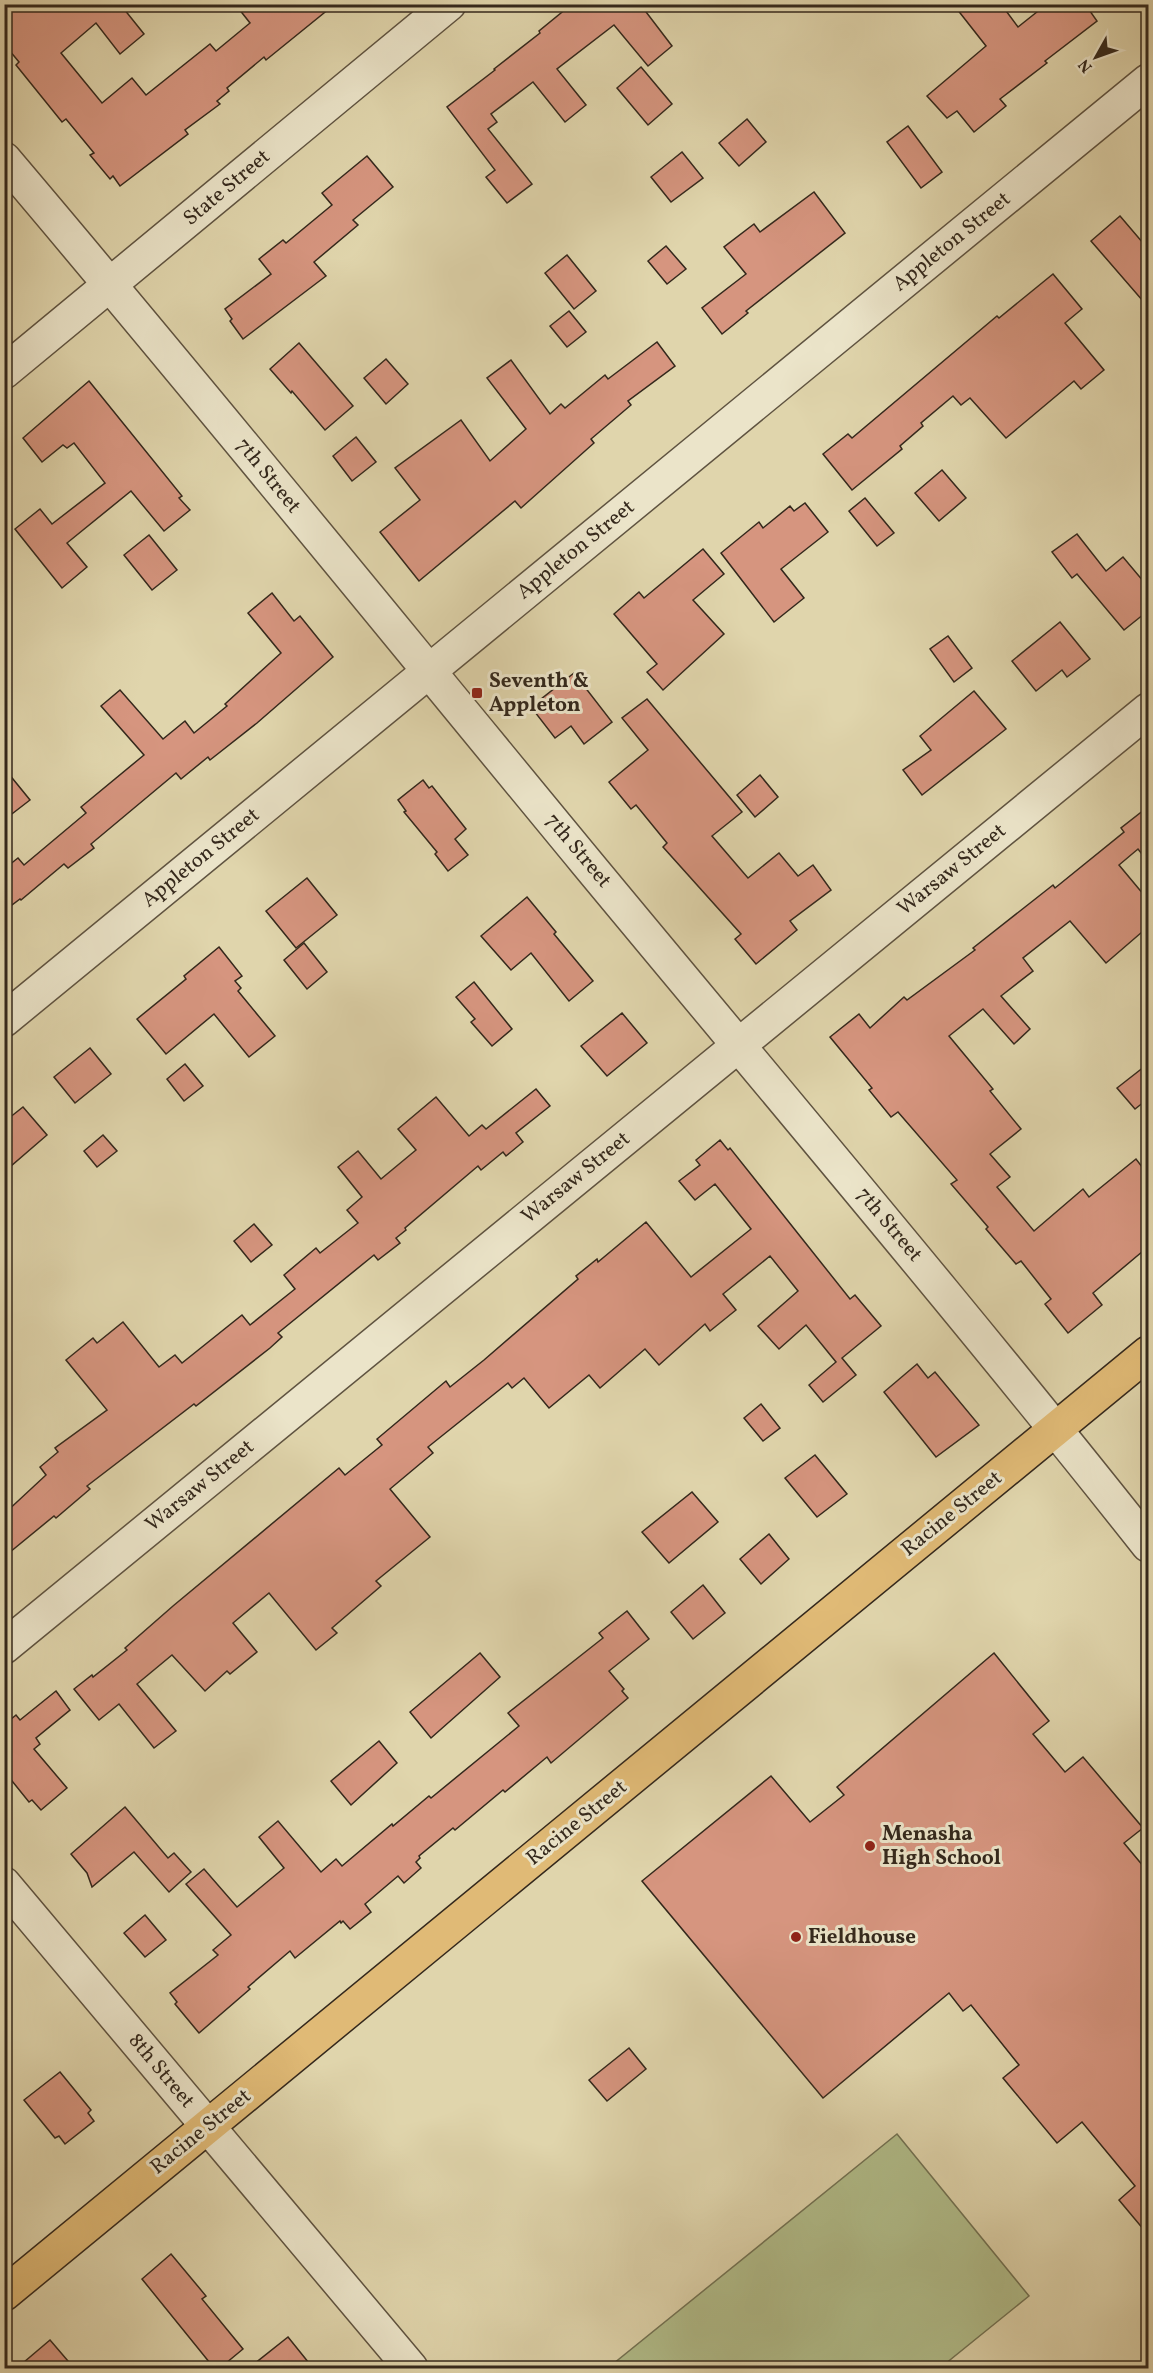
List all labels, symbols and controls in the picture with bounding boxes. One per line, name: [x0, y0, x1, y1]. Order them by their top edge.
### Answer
north arrow: [1066, 27, 1126, 87]
text: N: [1074, 54, 1098, 77]
street label: State Street: [177, 143, 277, 233]
street label: Appleton Street: [887, 185, 1017, 299]
street label: 7th Street: [229, 432, 307, 520]
street label: Appleton Street: [511, 493, 641, 607]
place label: Seventh & Appleton: [489, 667, 589, 720]
marker: Seventh & Appleton: [470, 686, 484, 700]
street label: Appleton Street: [136, 801, 266, 915]
street label: 7th Street: [538, 807, 618, 895]
street label: Warsaw Street: [891, 817, 1013, 923]
street label: Warsaw Street: [515, 1125, 637, 1231]
street label: 7th Street: [849, 1181, 929, 1269]
street label: Warsaw Street: [139, 1433, 261, 1539]
street label: Racine Street: [895, 1464, 1009, 1564]
street label: Racine Street: [520, 1773, 634, 1873]
place label: Menasha High School: [882, 1820, 1001, 1873]
marker: Menasha High School: [863, 1839, 877, 1853]
place label: Fieldhouse: [808, 1923, 916, 1952]
marker: Fieldhouse: [789, 1930, 803, 1944]
street label: 8th Street: [121, 2027, 201, 2115]
street label: Racine Street: [144, 2082, 258, 2182]

